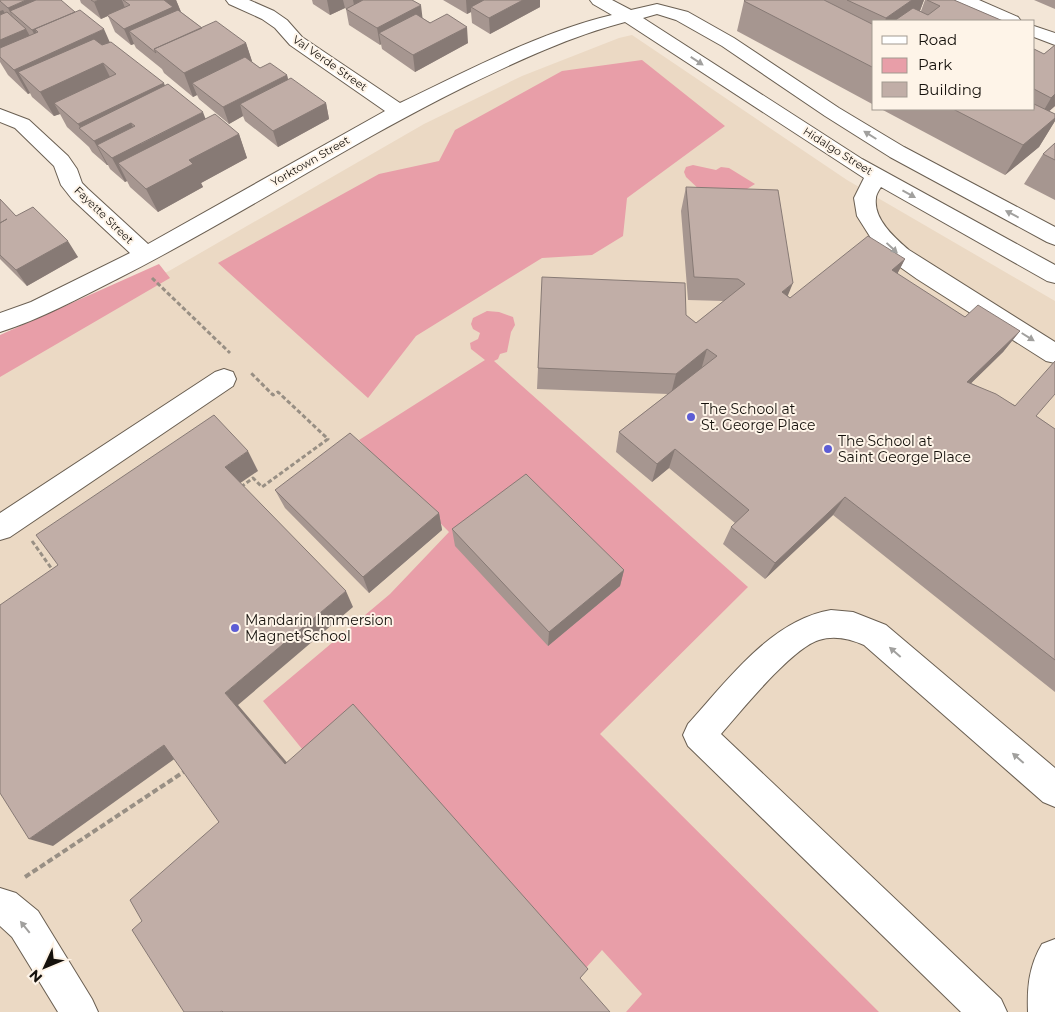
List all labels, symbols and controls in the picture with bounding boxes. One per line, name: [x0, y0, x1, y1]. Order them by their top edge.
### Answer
legend: [872, 20, 1035, 110]
text: Road: [918, 30, 957, 49]
street label: Val Verde Street: [290, 32, 370, 94]
text: Park: [918, 55, 952, 74]
one-way arrow: [691, 56, 704, 65]
text: Building: [918, 80, 982, 99]
street label: Hidalgo Street: [801, 124, 876, 178]
one-way arrow: [863, 131, 876, 140]
street label: Yorktown Street: [268, 133, 352, 189]
street label: Fayette Street: [72, 183, 137, 247]
one-way arrow: [902, 189, 915, 198]
one-way arrow: [1005, 210, 1019, 218]
one-way arrow: [886, 242, 898, 254]
one-way arrow: [1021, 332, 1035, 342]
place label: The School at St. George Place: [701, 400, 816, 434]
marker: The School at St. George Place: [685, 411, 697, 423]
place label: The School at Saint George Place: [838, 432, 971, 466]
marker: The School at Saint George Place: [822, 443, 834, 455]
place label: Mandarin Immersion Magnet School: [245, 611, 393, 645]
marker: Mandarin Immersion Magnet School: [229, 622, 241, 634]
one-way arrow: [889, 647, 902, 658]
one-way arrow: [1012, 753, 1025, 764]
one-way arrow: [20, 920, 31, 933]
north arrow: [20, 942, 70, 992]
text: N: [25, 966, 46, 986]

